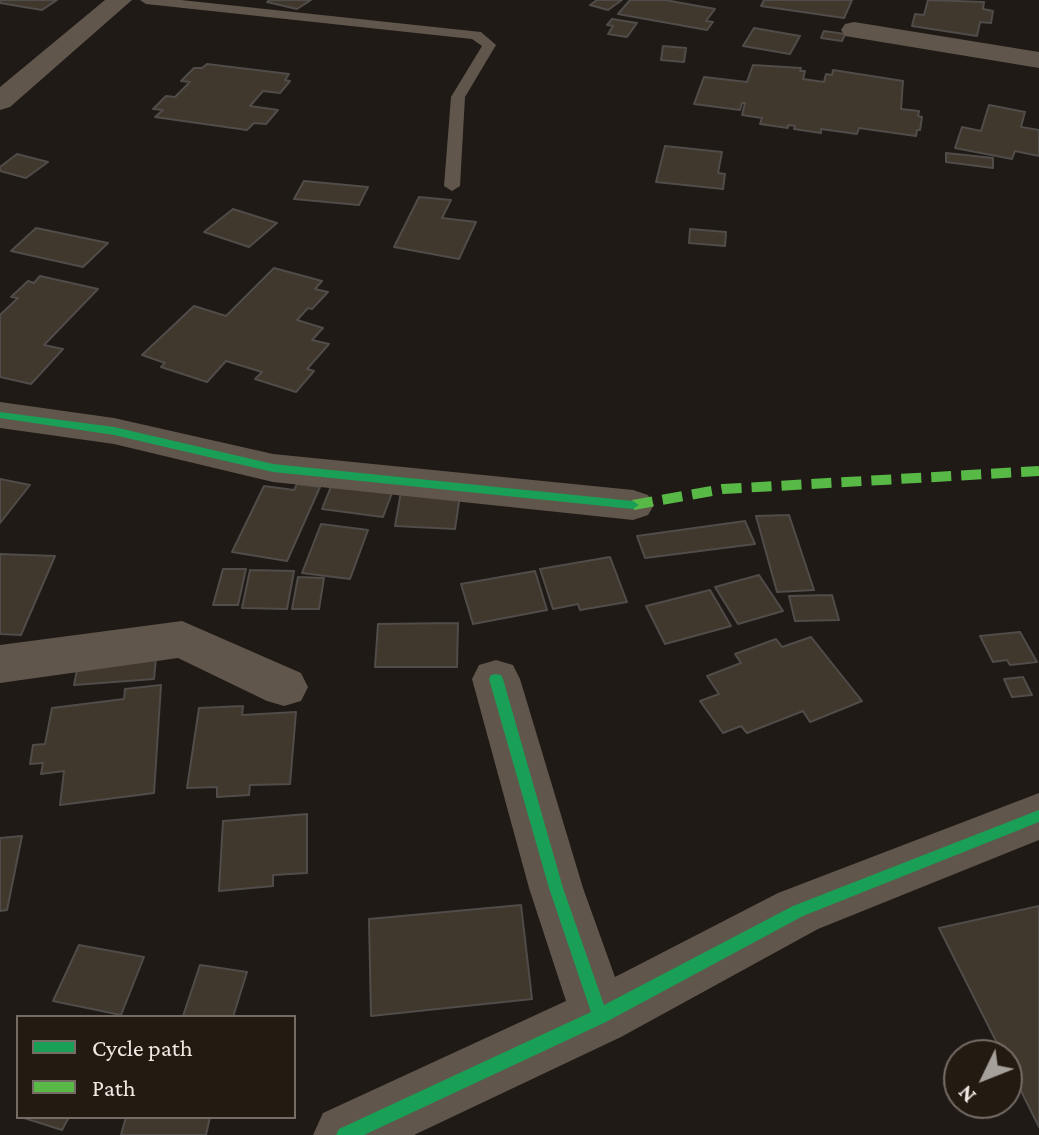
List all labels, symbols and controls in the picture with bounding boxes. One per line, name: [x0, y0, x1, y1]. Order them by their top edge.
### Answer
legend: [16, 1015, 296, 1119]
text: Cycle path: [92, 1034, 193, 1061]
north arrow: [943, 1039, 1023, 1119]
text: Path: [92, 1074, 136, 1101]
text: N: [952, 1080, 981, 1108]

